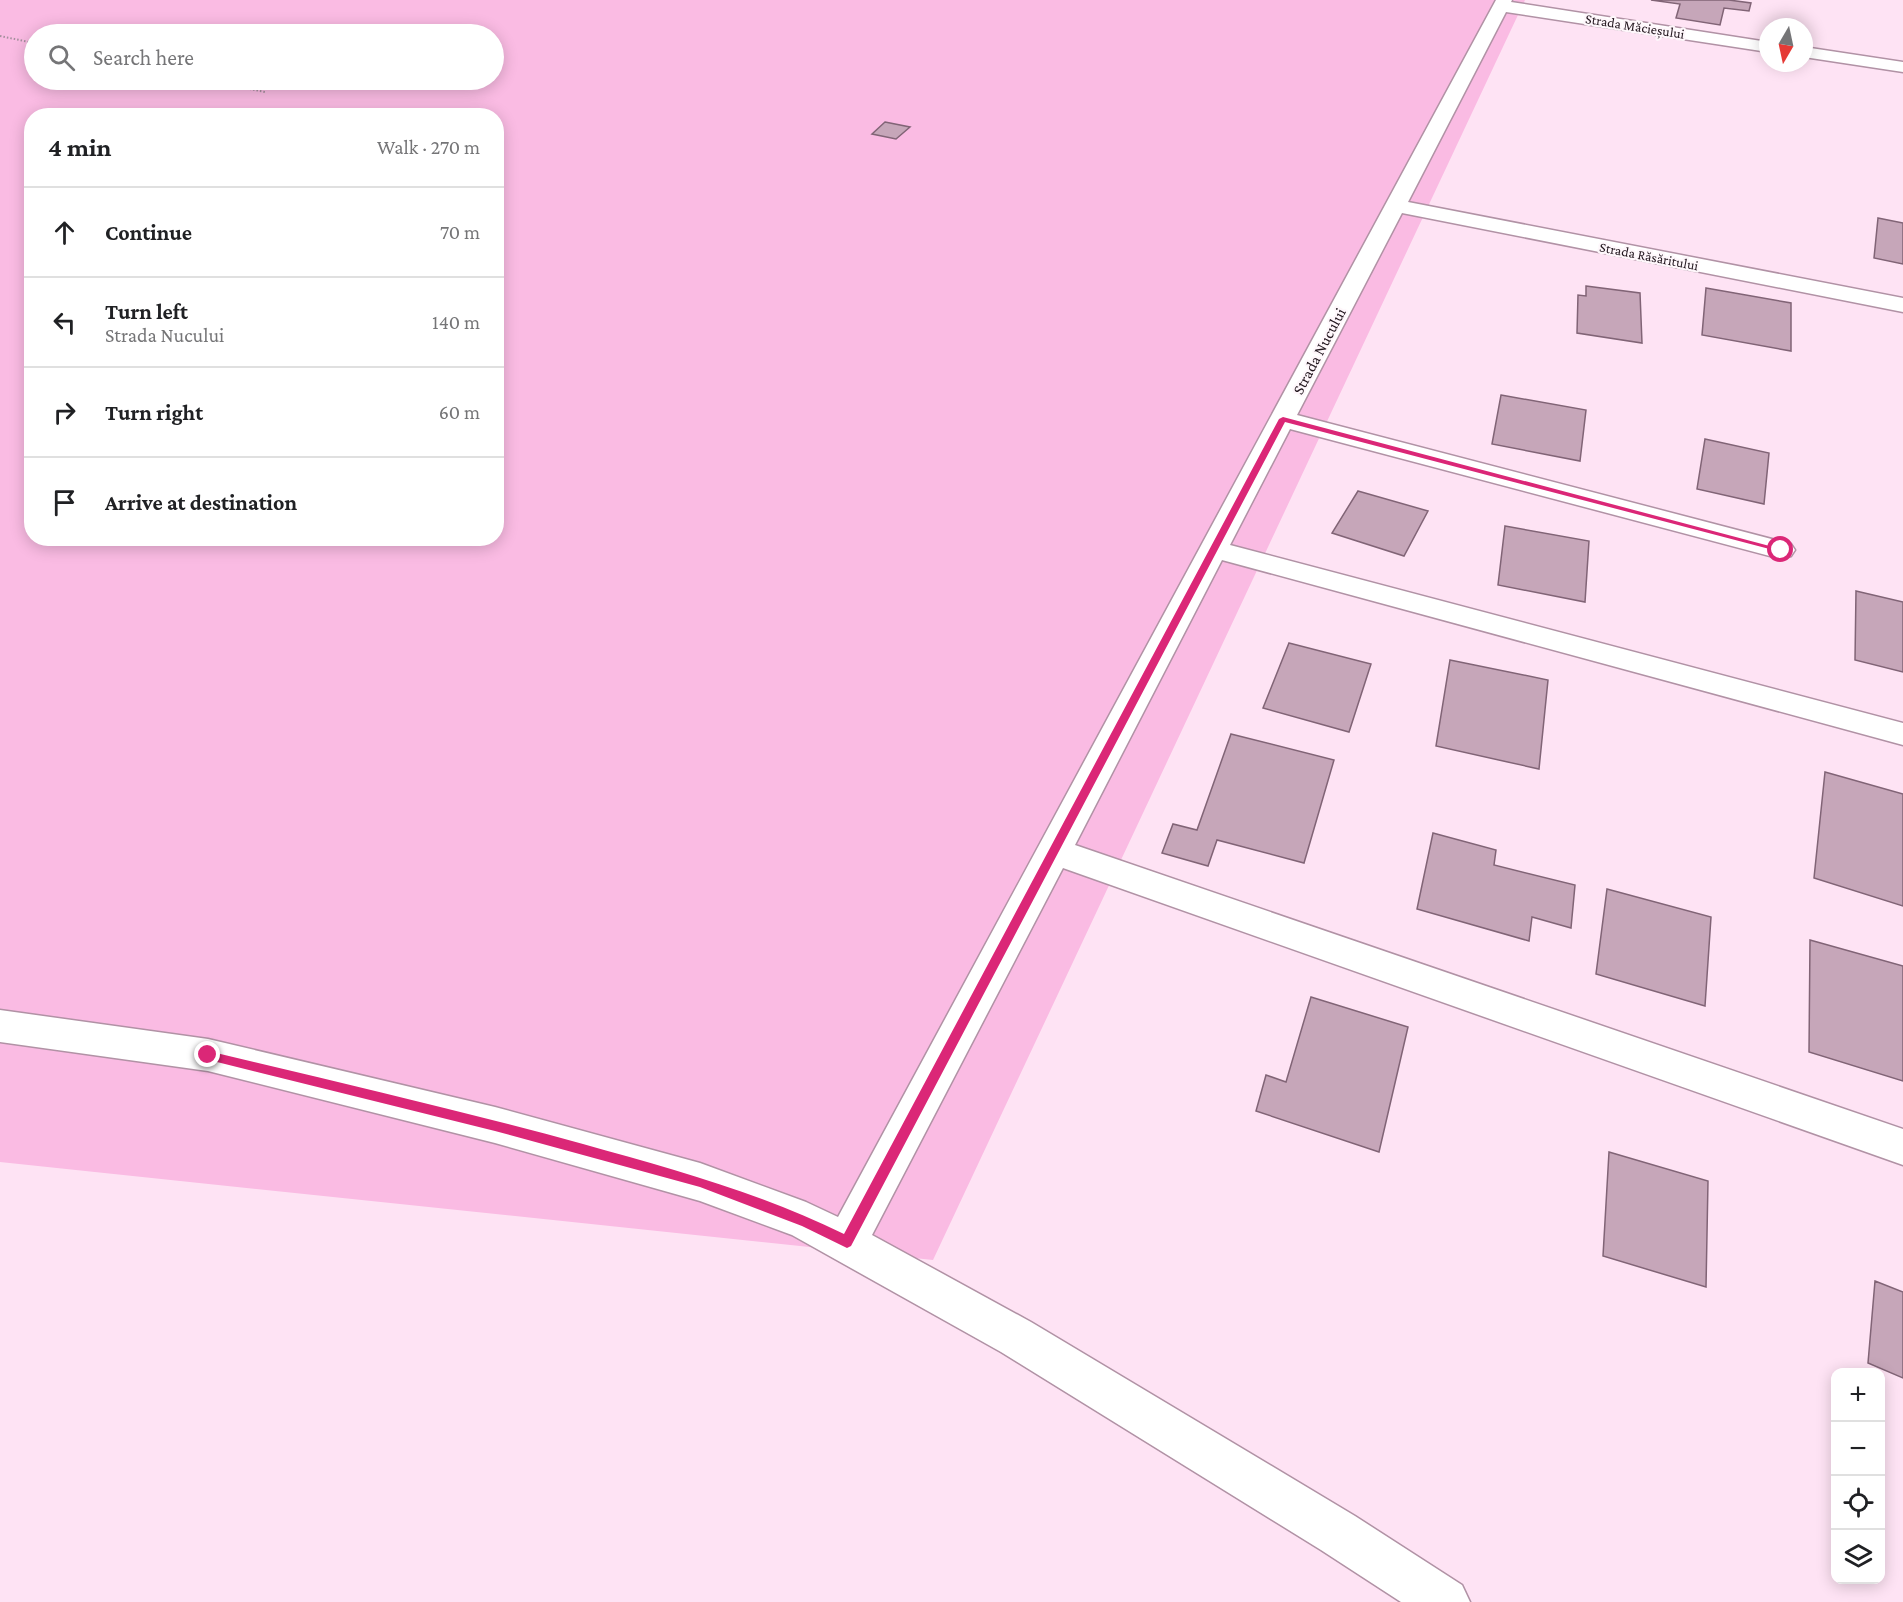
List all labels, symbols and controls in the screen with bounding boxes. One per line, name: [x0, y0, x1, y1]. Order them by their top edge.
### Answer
street label: Strada Măcieșului: [1584, 10, 1686, 43]
north arrow: [1759, 18, 1813, 72]
search box: [24, 24, 504, 90]
icon: search: [45, 41, 78, 74]
text: Search here: [93, 45, 194, 70]
text: 4 min: [48, 133, 112, 162]
text: Walk · 270 m: [377, 136, 480, 158]
icon: ahead: [48, 216, 81, 249]
text: Continue: [105, 220, 192, 245]
text: 70 m: [440, 221, 480, 243]
street label: Strada Răsăritului: [1598, 239, 1700, 273]
text: Turn left: [105, 299, 188, 324]
street label: Strada Nucului: [1289, 305, 1349, 397]
icon: left: [48, 306, 81, 339]
text: 140 m: [432, 311, 480, 333]
text: Strada Nucului: [105, 324, 224, 346]
icon: right: [48, 396, 81, 429]
text: Turn right: [105, 400, 203, 425]
text: 60 m: [439, 401, 480, 423]
icon: arrive: [48, 486, 81, 519]
text: Arrive at destination: [105, 490, 297, 515]
route start: [1767, 536, 1793, 562]
route end: [194, 1041, 220, 1067]
map controls: [1831, 1368, 1885, 1584]
button: +: [1831, 1368, 1885, 1422]
button: −: [1831, 1422, 1885, 1476]
button: locate: [1831, 1476, 1885, 1530]
button: layers: [1831, 1530, 1885, 1584]

